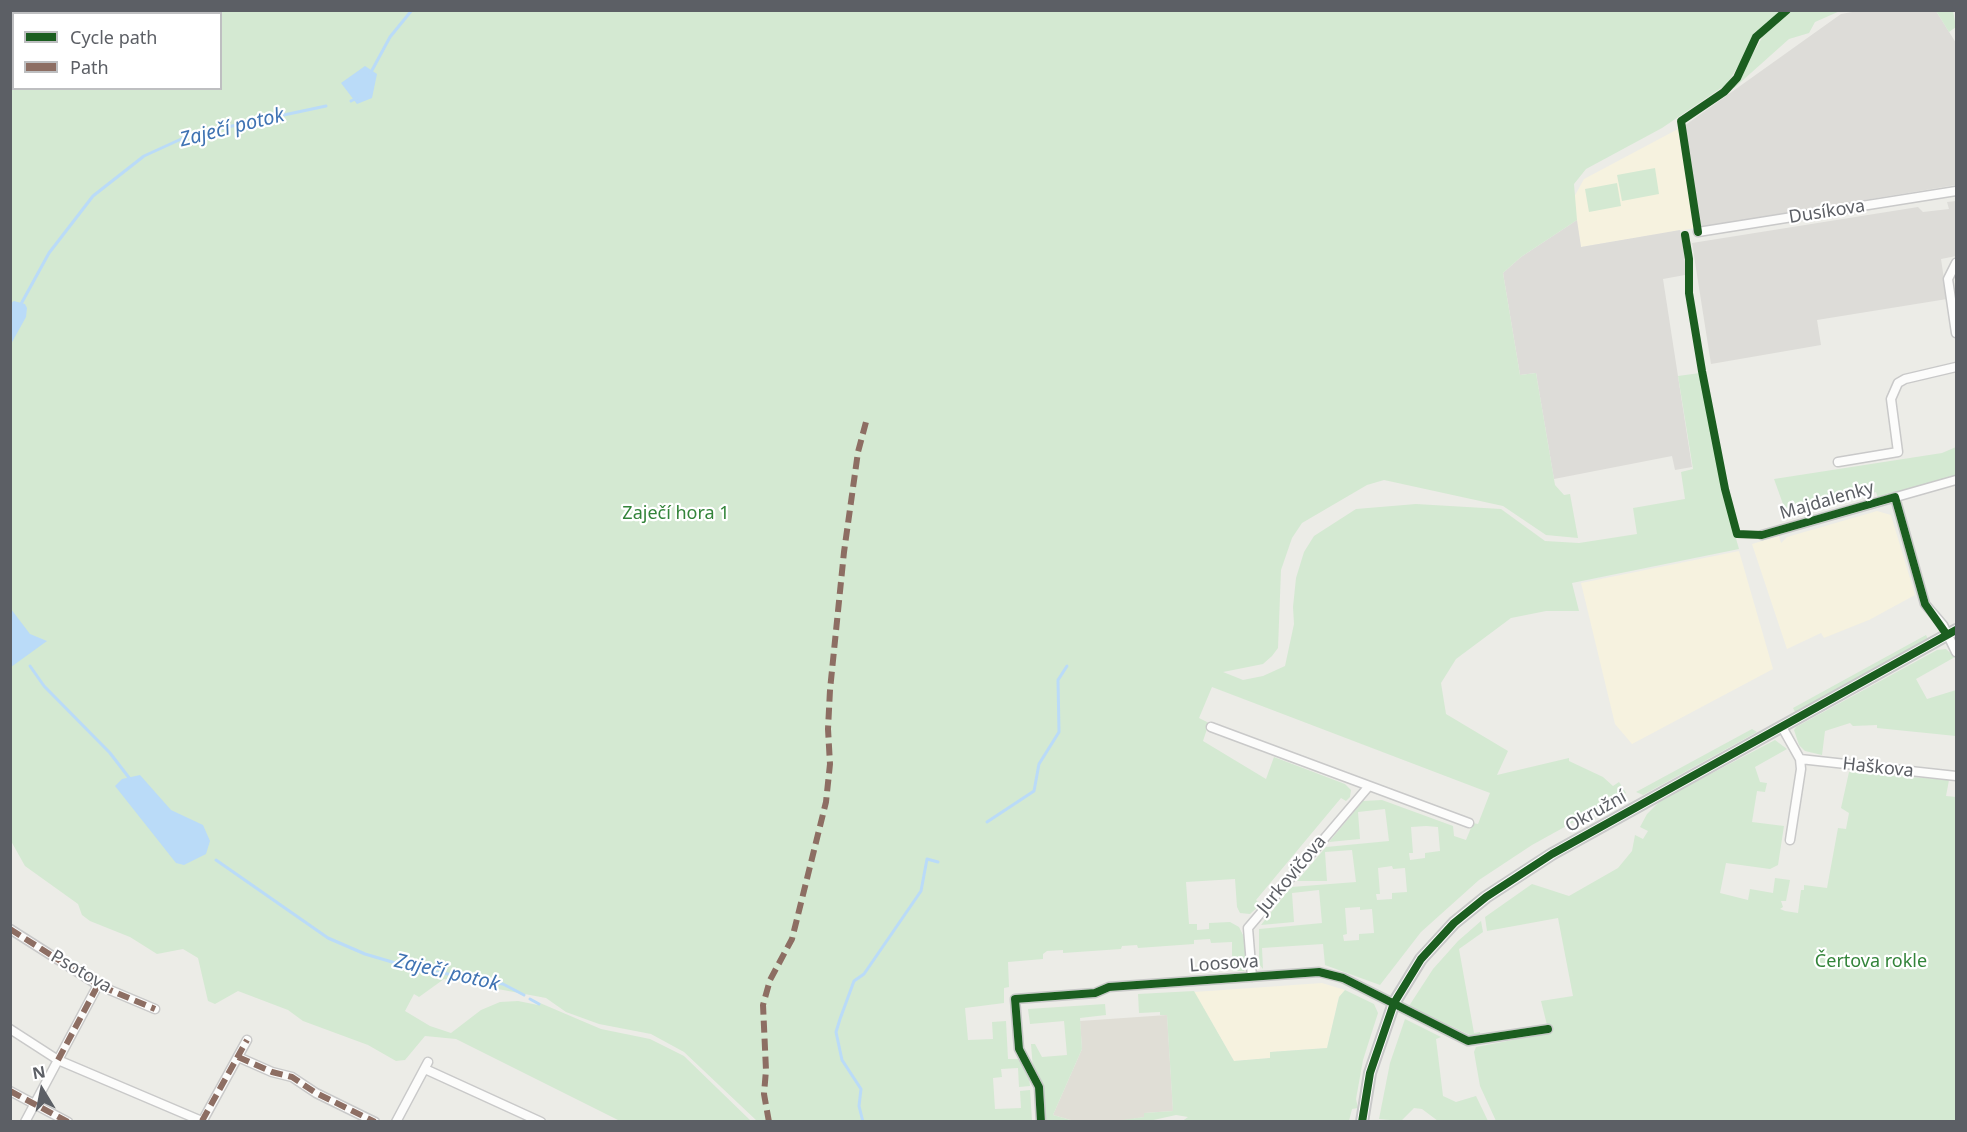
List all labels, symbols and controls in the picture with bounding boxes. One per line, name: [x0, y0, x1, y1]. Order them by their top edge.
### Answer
legend: [12, 12, 222, 90]
text: Cycle path: [70, 25, 157, 49]
text: Path: [70, 55, 109, 79]
water label: Zaječí potok: [177, 103, 287, 153]
street label: Dusíkova: [1787, 195, 1867, 229]
street label: Majdalenky: [1777, 477, 1877, 525]
park label: Zaječí hora 1: [622, 503, 730, 525]
street label: Haškova: [1841, 754, 1915, 782]
street label: Okružní: [1562, 786, 1630, 838]
street label: Jurkovičova: [1253, 831, 1331, 919]
street label: Psotova: [47, 946, 115, 998]
water label: Zaječí potok: [392, 949, 502, 997]
street label: Loosova: [1189, 951, 1259, 977]
park label: Čertova rokle: [1815, 951, 1927, 973]
north arrow: [12, 1060, 72, 1120]
text: N: [31, 1060, 47, 1084]

